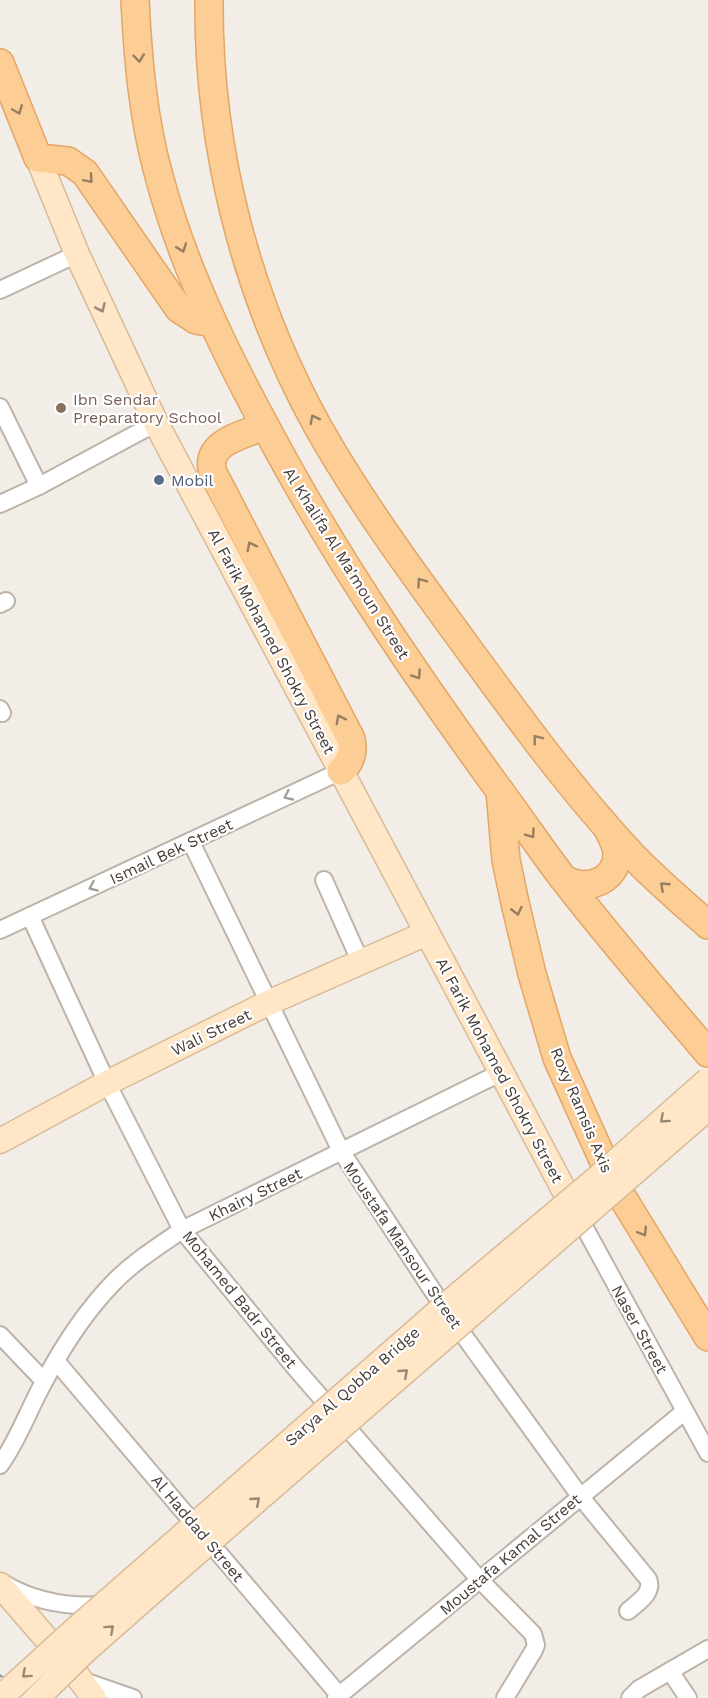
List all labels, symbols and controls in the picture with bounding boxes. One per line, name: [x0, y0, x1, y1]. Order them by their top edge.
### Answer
one-way arrow: [132, 54, 144, 63]
one-way arrow: [11, 104, 24, 115]
one-way arrow: [82, 172, 93, 183]
one-way arrow: [174, 242, 187, 253]
one-way arrow: [94, 301, 106, 312]
place label: Ibn Sendar Preparatory School: [73, 390, 222, 427]
marker: Ibn Sendar Preparatory School: [54, 401, 68, 415]
one-way arrow: [310, 415, 321, 426]
street label: Al Khalifa Al Ma'moun Street: [280, 464, 414, 663]
place label: Mobil: [171, 471, 213, 490]
marker: Mobil: [152, 473, 166, 487]
street label: Al Farik Mohamed Shokry Street: [204, 525, 339, 757]
one-way arrow: [247, 541, 258, 552]
one-way arrow: [417, 578, 428, 589]
one-way arrow: [410, 669, 421, 680]
one-way arrow: [336, 714, 348, 725]
one-way arrow: [533, 735, 544, 746]
one-way arrow: [284, 789, 295, 800]
street label: Ismail Bek Street: [107, 815, 236, 888]
one-way arrow: [524, 827, 535, 838]
one-way arrow: [88, 880, 99, 892]
one-way arrow: [661, 882, 671, 893]
one-way arrow: [509, 906, 522, 916]
street label: Al Farik Mohamed Shokry Street: [432, 954, 567, 1186]
street label: Wali Street: [168, 1005, 255, 1060]
street label: Roxy Ramsis Axis: [547, 1045, 616, 1176]
one-way arrow: [660, 1112, 671, 1123]
street label: Moustafa Mansour Street: [340, 1158, 466, 1333]
street label: Khairy Street: [205, 1163, 305, 1225]
one-way arrow: [636, 1226, 648, 1236]
street label: Mohamed Badr Street: [178, 1227, 301, 1372]
street label: Naser Street: [607, 1282, 672, 1377]
street label: Sarya Al Qobba Bridge: [281, 1323, 424, 1450]
one-way arrow: [397, 1369, 408, 1380]
street label: Al Haddad Street: [147, 1471, 248, 1586]
street label: Moustafa Kamal Street: [436, 1490, 585, 1619]
one-way arrow: [249, 1497, 260, 1508]
one-way arrow: [103, 1625, 114, 1636]
one-way arrow: [22, 1667, 33, 1678]

